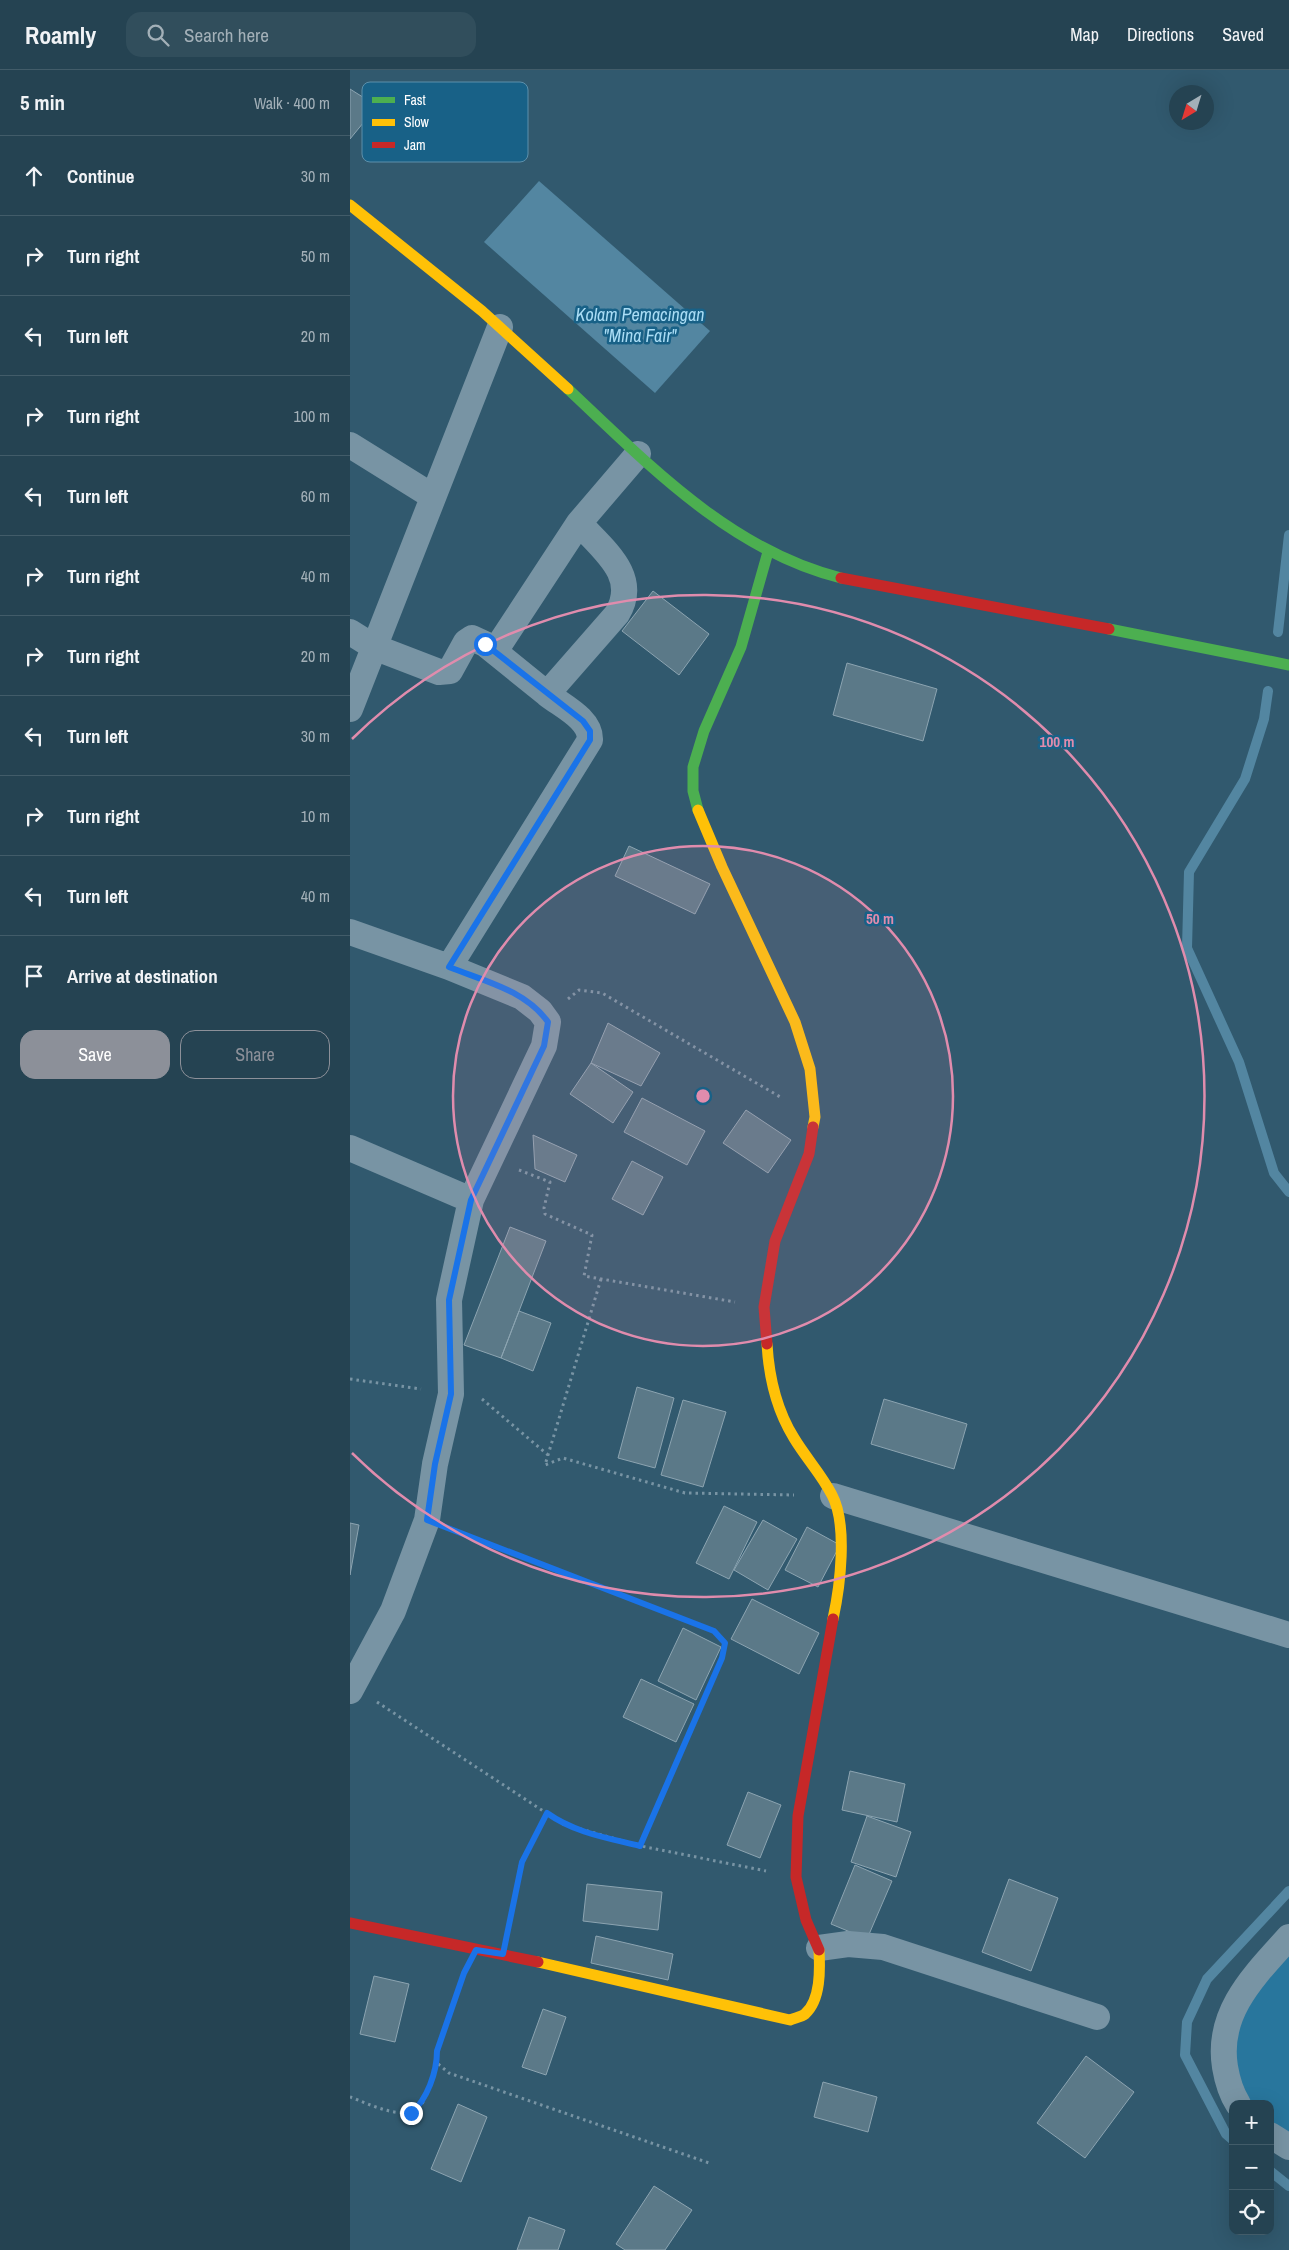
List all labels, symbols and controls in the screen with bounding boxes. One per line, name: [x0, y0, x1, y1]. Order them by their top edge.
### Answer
search box: [126, 12, 476, 57]
text: Roamly: [25, 19, 96, 51]
icon: search: [144, 21, 172, 49]
text: Search here: [184, 22, 269, 48]
text: Map: [1070, 22, 1099, 47]
text: Directions: [1127, 22, 1194, 47]
text: Saved: [1222, 22, 1264, 47]
legend: [362, 82, 528, 162]
north arrow: [1169, 85, 1214, 130]
text: 5 min: [20, 88, 65, 117]
text: Fast: [404, 91, 426, 109]
text: Walk · 400 m: [254, 92, 330, 114]
text: Slow: [404, 113, 430, 131]
text: Jam: [404, 136, 426, 154]
icon: ahead: [20, 162, 48, 190]
text: Continue: [67, 163, 135, 189]
text: 30 m: [301, 165, 330, 187]
icon: right: [20, 242, 48, 270]
text: Turn right: [67, 243, 139, 269]
text: 50 m: [301, 245, 330, 267]
water label: Kolam Pemacingan "Mina Fair": [576, 302, 704, 348]
icon: left: [20, 322, 48, 350]
text: Turn left: [67, 323, 128, 349]
text: 20 m: [301, 325, 330, 347]
icon: right: [20, 402, 48, 430]
text: Turn right: [67, 403, 139, 429]
text: 100 m: [294, 405, 330, 427]
icon: left: [20, 482, 48, 510]
text: Turn left: [67, 483, 128, 509]
text: 60 m: [301, 485, 330, 507]
icon: right: [20, 562, 48, 590]
text: Turn right: [67, 563, 139, 589]
text: 40 m: [301, 565, 330, 587]
route start: [474, 633, 497, 656]
icon: right: [20, 642, 48, 670]
text: Turn right: [67, 643, 139, 669]
text: 20 m: [301, 645, 330, 667]
icon: left: [20, 722, 48, 750]
text: Turn left: [67, 723, 128, 749]
text: 30 m: [301, 725, 330, 747]
text: 100 m: [1040, 731, 1074, 752]
icon: right: [20, 802, 48, 830]
text: Turn right: [67, 803, 139, 829]
text: 10 m: [301, 805, 330, 827]
icon: left: [20, 882, 48, 910]
text: Turn left: [67, 883, 128, 909]
text: 40 m: [301, 885, 330, 907]
text: 50 m: [866, 908, 894, 929]
icon: arrive: [20, 962, 48, 990]
text: Arrive at destination: [67, 963, 218, 989]
button: Save: [20, 1030, 170, 1079]
button: Share: [180, 1030, 330, 1079]
centre of rings: [694, 1087, 712, 1105]
map controls: [1229, 2100, 1274, 2235]
button: +: [1229, 2100, 1274, 2145]
route end: [400, 2102, 423, 2125]
button: −: [1229, 2145, 1274, 2190]
button: locate: [1229, 2190, 1274, 2235]

